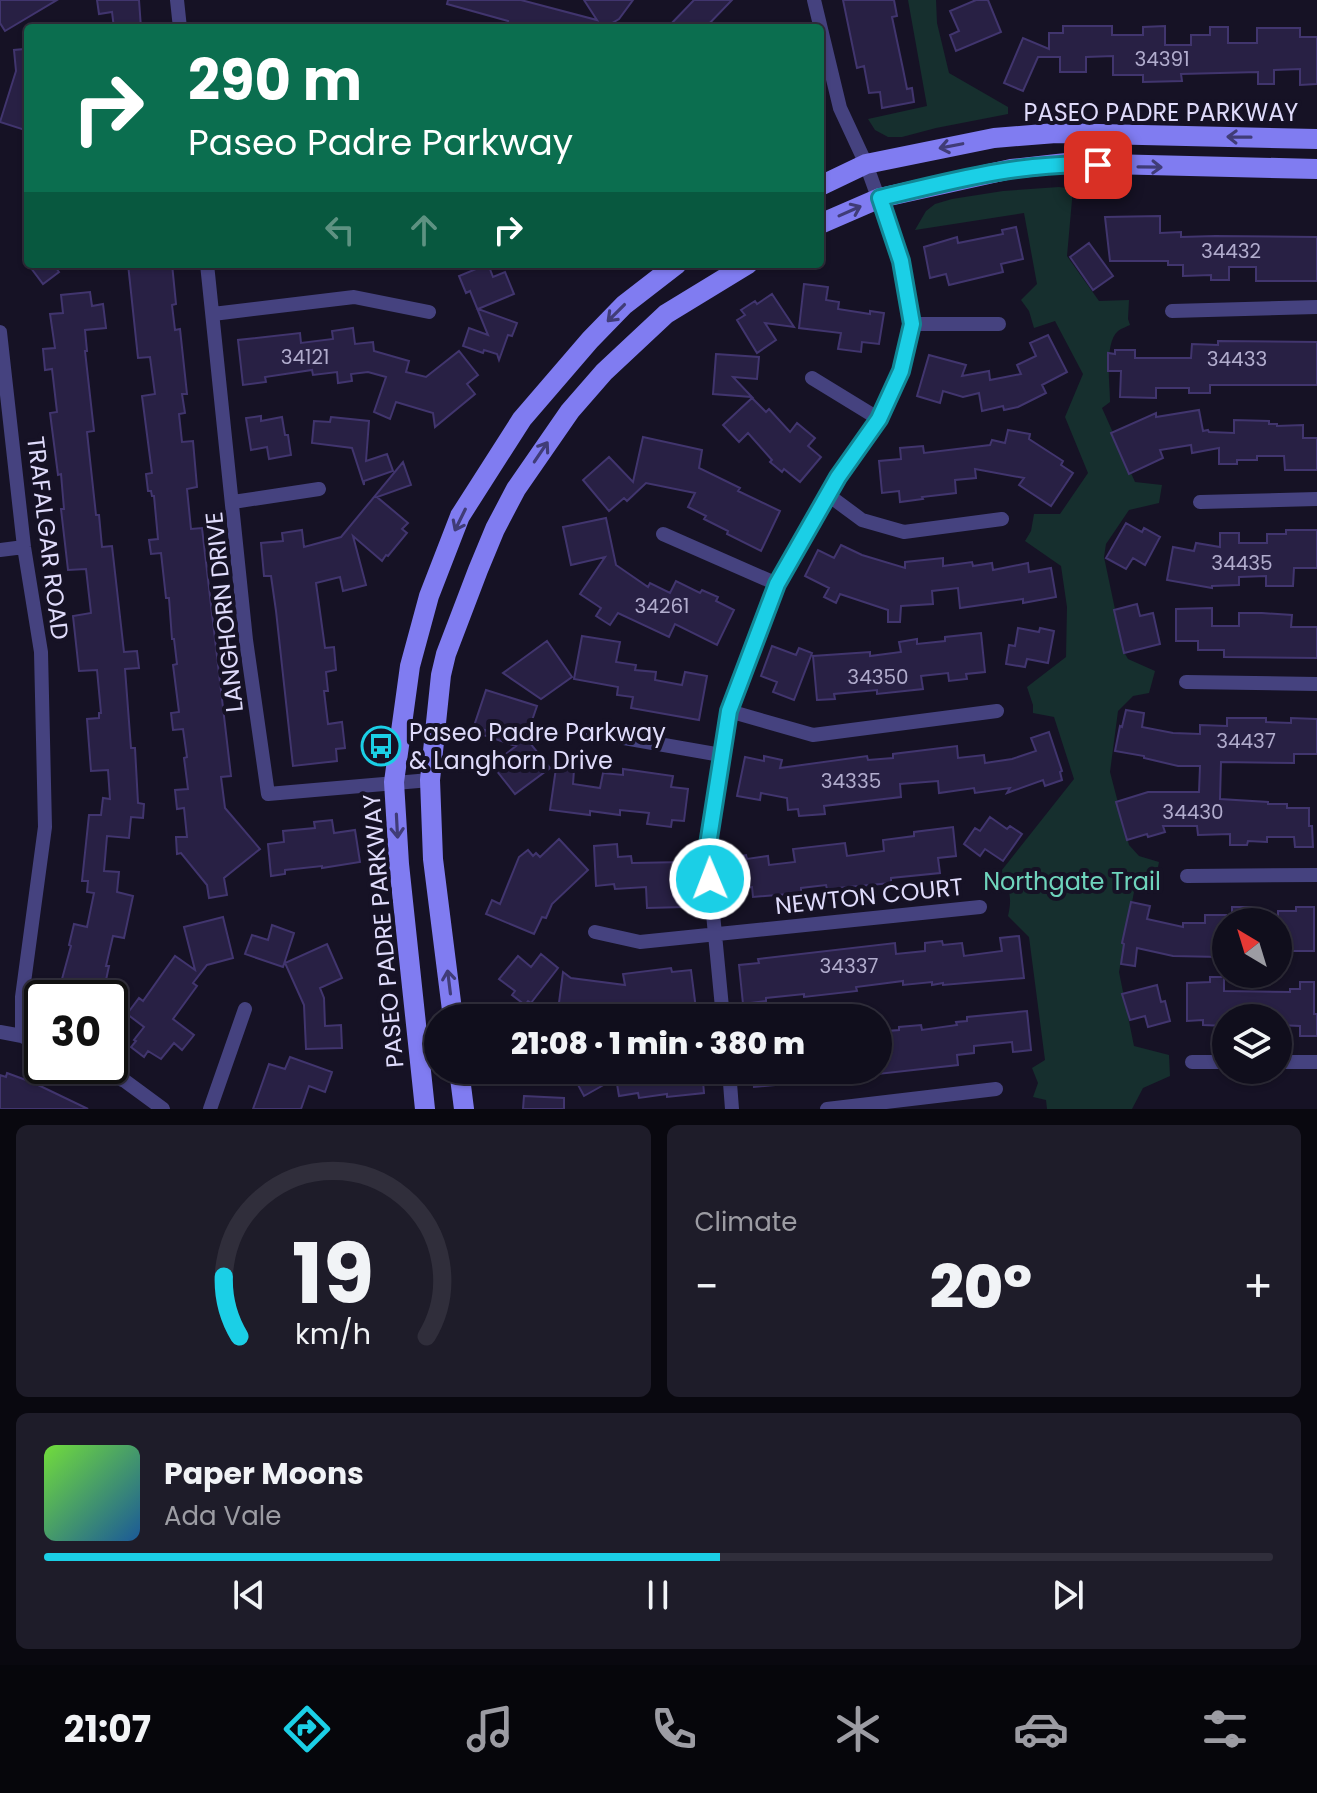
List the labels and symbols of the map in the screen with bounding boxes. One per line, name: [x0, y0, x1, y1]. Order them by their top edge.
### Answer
house number: 34391: [1134, 45, 1190, 73]
street label: PASEO PADRE PARKWAY: [1024, 96, 1298, 129]
one-way arrow: [1226, 130, 1253, 145]
pin: [1064, 131, 1132, 199]
one-way arrow: [938, 139, 964, 154]
one-way arrow: [1136, 159, 1163, 174]
one-way arrow: [838, 203, 862, 218]
house number: 34432: [1201, 237, 1261, 265]
one-way arrow: [606, 304, 626, 323]
house number: 34121: [281, 343, 329, 371]
house number: 34433: [1207, 345, 1267, 373]
street label: TRAFALGAR ROAD: [19, 434, 77, 642]
one-way arrow: [533, 441, 549, 463]
one-way arrow: [452, 507, 467, 531]
street label: LANGHORN DRIVE: [197, 510, 251, 714]
house number: 34435: [1211, 549, 1273, 577]
house number: 34261: [635, 592, 689, 620]
house number: 34350: [847, 663, 909, 691]
place label: Paseo Padre Parkway & Langhorn Drive: [409, 716, 666, 777]
bus stop icon: Paseo Padre Parkway & Langhorn Drive: [360, 725, 402, 767]
house number: 34437: [1216, 727, 1276, 755]
house number: 34335: [821, 767, 881, 795]
street label: PASEO PADRE PARKWAY: [355, 793, 411, 1069]
house number: 34430: [1162, 798, 1224, 826]
one-way arrow: [390, 812, 405, 839]
position arrow: [668, 837, 752, 921]
park label: Northgate Trail: [983, 865, 1161, 898]
street label: NEWTON COURT: [773, 870, 965, 922]
north arrow: [1212, 908, 1292, 988]
house number: 34337: [820, 952, 878, 980]
one-way arrow: [441, 969, 456, 996]
speed limit sign: 30: [24, 980, 128, 1084]

